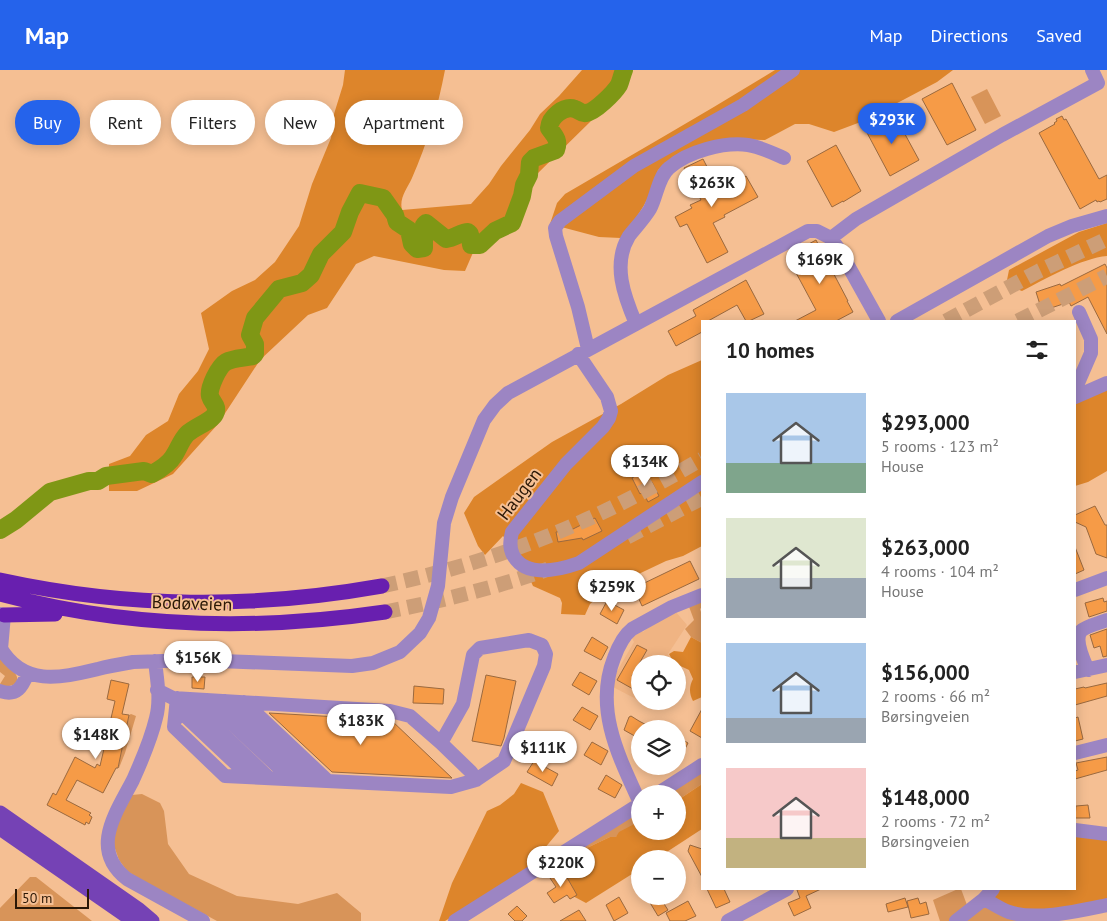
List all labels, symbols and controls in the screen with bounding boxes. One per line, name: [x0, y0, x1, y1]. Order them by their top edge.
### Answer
text: Map: [25, 20, 69, 51]
text: Map: [870, 24, 902, 47]
text: Directions: [930, 24, 1008, 47]
text: Saved: [1036, 24, 1082, 47]
chip: Buy: [15, 100, 80, 145]
chip: Rent: [90, 100, 161, 145]
chip: Filters: [171, 100, 255, 145]
chip: New: [265, 100, 335, 145]
chip: Apartment: [345, 100, 463, 145]
pin: $293K: [857, 102, 927, 145]
text: $293K: [869, 109, 915, 129]
pin: $263K: [677, 166, 747, 208]
text: $263K: [689, 172, 735, 192]
pin: $169K: [785, 242, 855, 285]
text: $169K: [797, 249, 843, 269]
icon: filters: [1023, 336, 1051, 364]
text: 10 homes: [726, 337, 814, 364]
text: $293,000: [881, 409, 970, 436]
icon: home: [766, 413, 826, 473]
text: 5 rooms · 123 m²: [881, 436, 999, 456]
pin: $134K: [610, 444, 680, 487]
text: $134K: [622, 451, 668, 471]
text: House: [881, 456, 924, 476]
street label: Haugen: [492, 463, 546, 525]
text: $263,000: [881, 534, 970, 561]
icon: home: [766, 538, 826, 598]
text: 4 rooms · 104 m²: [881, 561, 999, 581]
pin: $259K: [577, 570, 647, 612]
text: $259K: [589, 576, 635, 596]
text: House: [881, 581, 924, 601]
street label: Bodøveien: [151, 590, 233, 616]
pin: $156K: [163, 640, 233, 683]
text: $156K: [175, 647, 221, 667]
map controls: [631, 655, 686, 905]
button: locate: [631, 655, 686, 710]
text: $156,000: [881, 659, 970, 686]
icon: home: [766, 663, 826, 723]
text: 2 rooms · 66 m²: [881, 686, 990, 706]
pin: $183K: [326, 704, 396, 746]
text: Børsingveien: [881, 706, 970, 726]
text: $183K: [338, 710, 384, 730]
pin: $148K: [61, 718, 131, 760]
button: layers: [631, 720, 686, 775]
text: $148K: [73, 724, 119, 744]
pin: $111K: [508, 730, 578, 773]
text: $111K: [520, 737, 566, 757]
text: $148,000: [881, 784, 970, 811]
button: +: [631, 785, 686, 840]
icon: home: [766, 788, 826, 848]
text: 2 rooms · 72 m²: [881, 811, 990, 831]
text: Børsingveien: [881, 831, 970, 851]
pin: $220K: [526, 846, 596, 888]
button: −: [631, 850, 686, 905]
text: $220K: [538, 852, 584, 872]
scale bar: [15, 886, 89, 909]
text: 50 m: [22, 889, 52, 907]

